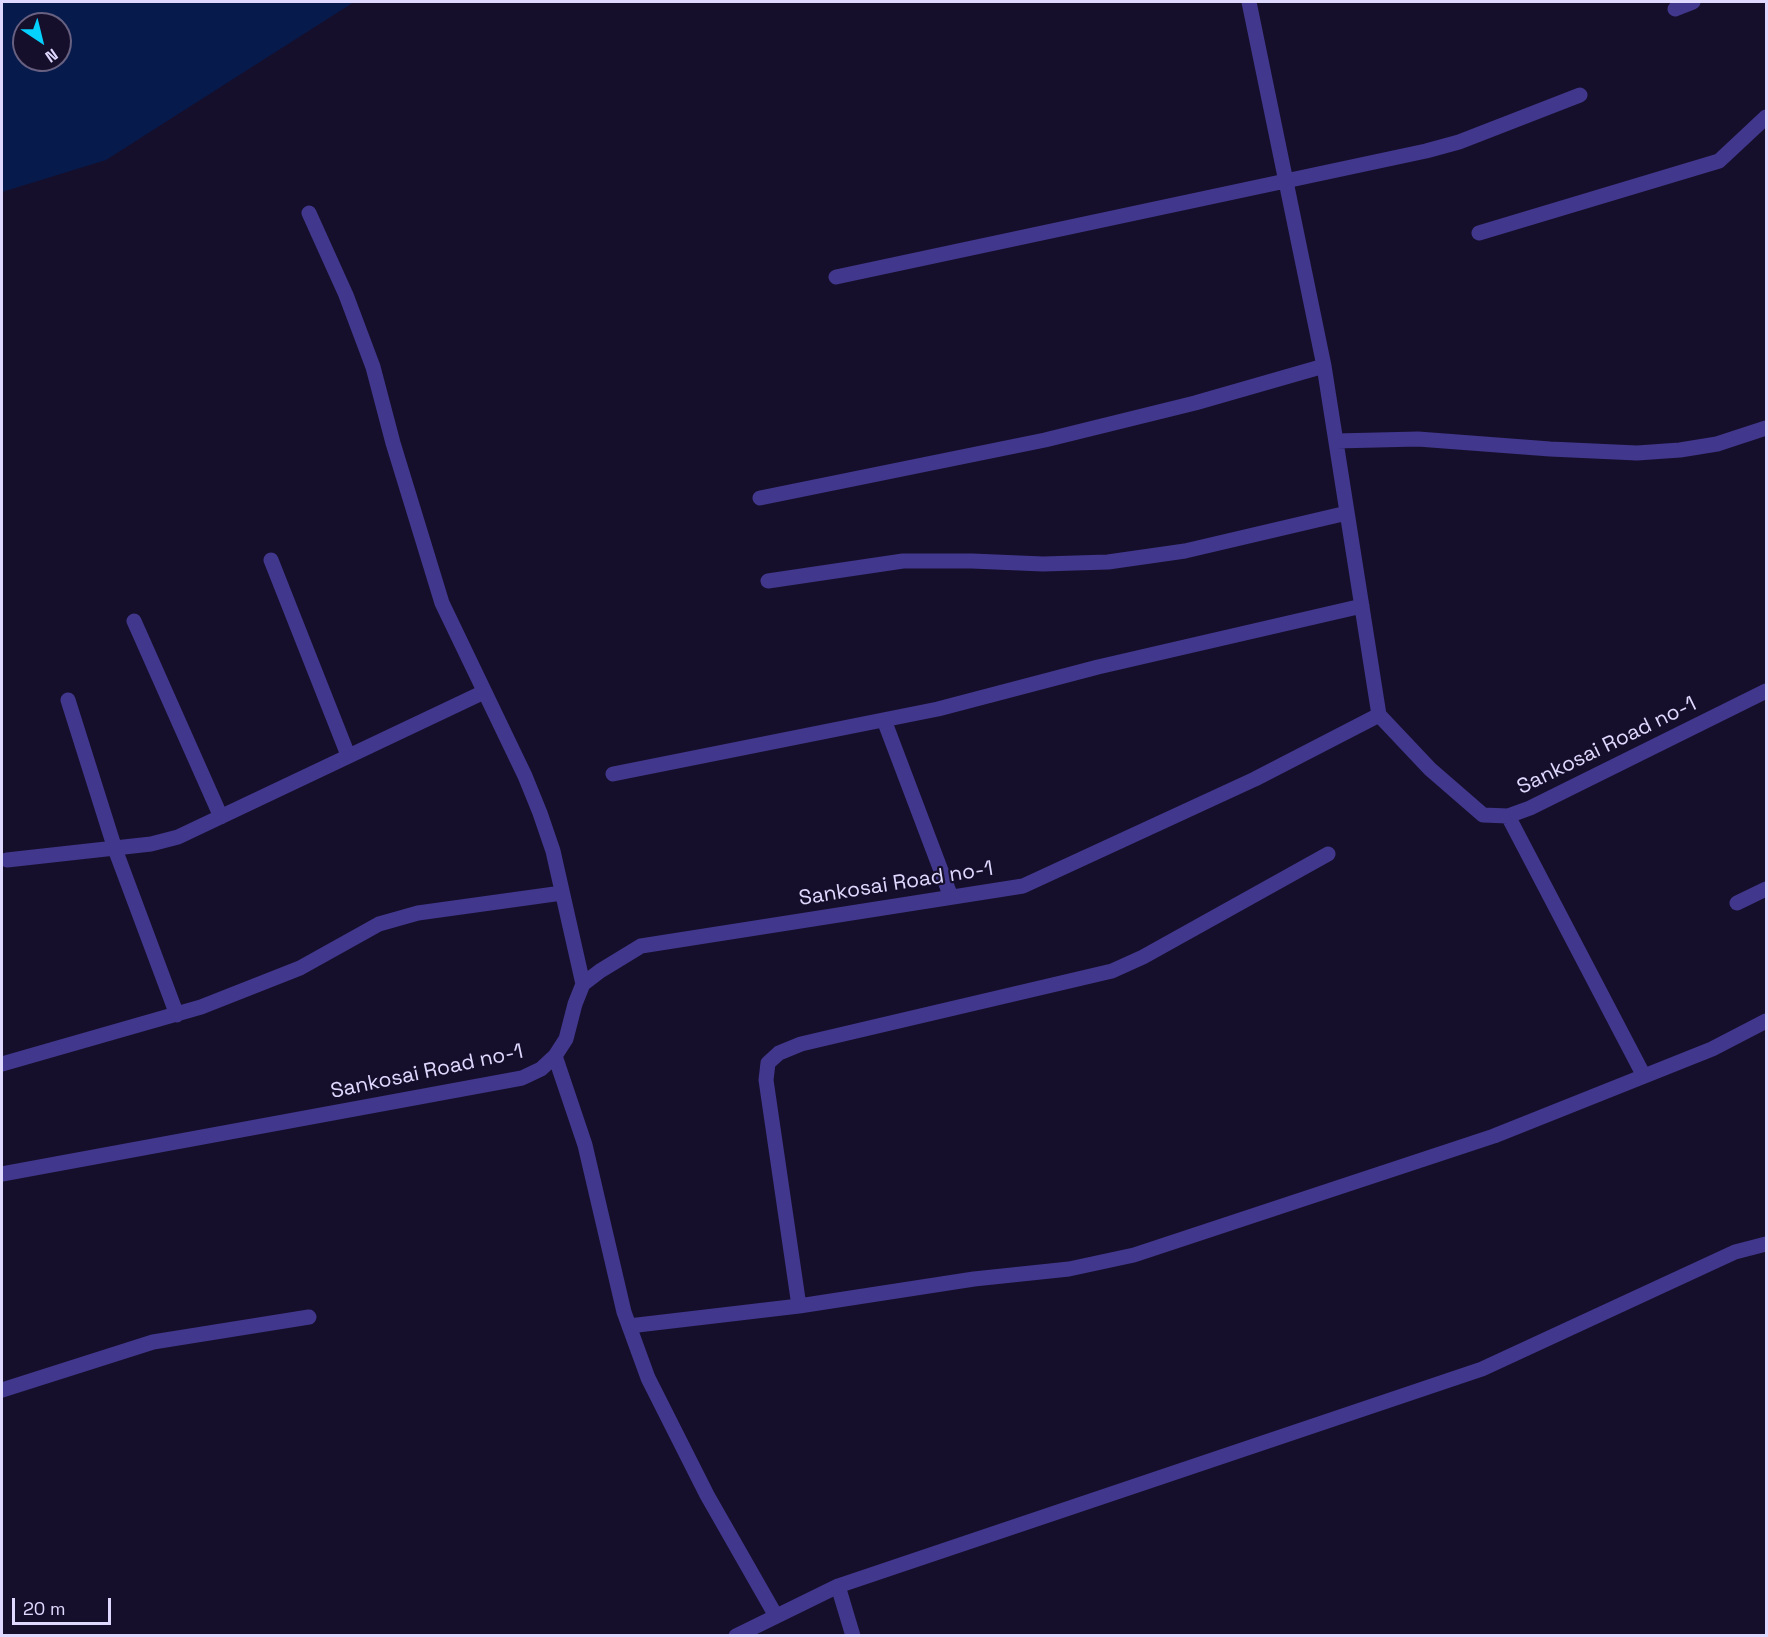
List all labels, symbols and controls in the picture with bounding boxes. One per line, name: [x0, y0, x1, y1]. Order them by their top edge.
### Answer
north arrow: [12, 12, 72, 72]
text: N: [41, 44, 62, 67]
street label: Sankosai Road no-1: [1513, 692, 1701, 800]
street label: Sankosai Road no-1: [797, 856, 995, 912]
street label: Sankosai Road no-1: [328, 1039, 526, 1105]
scale bar: [15, 1586, 114, 1624]
text: 20 m: [23, 1597, 66, 1620]

